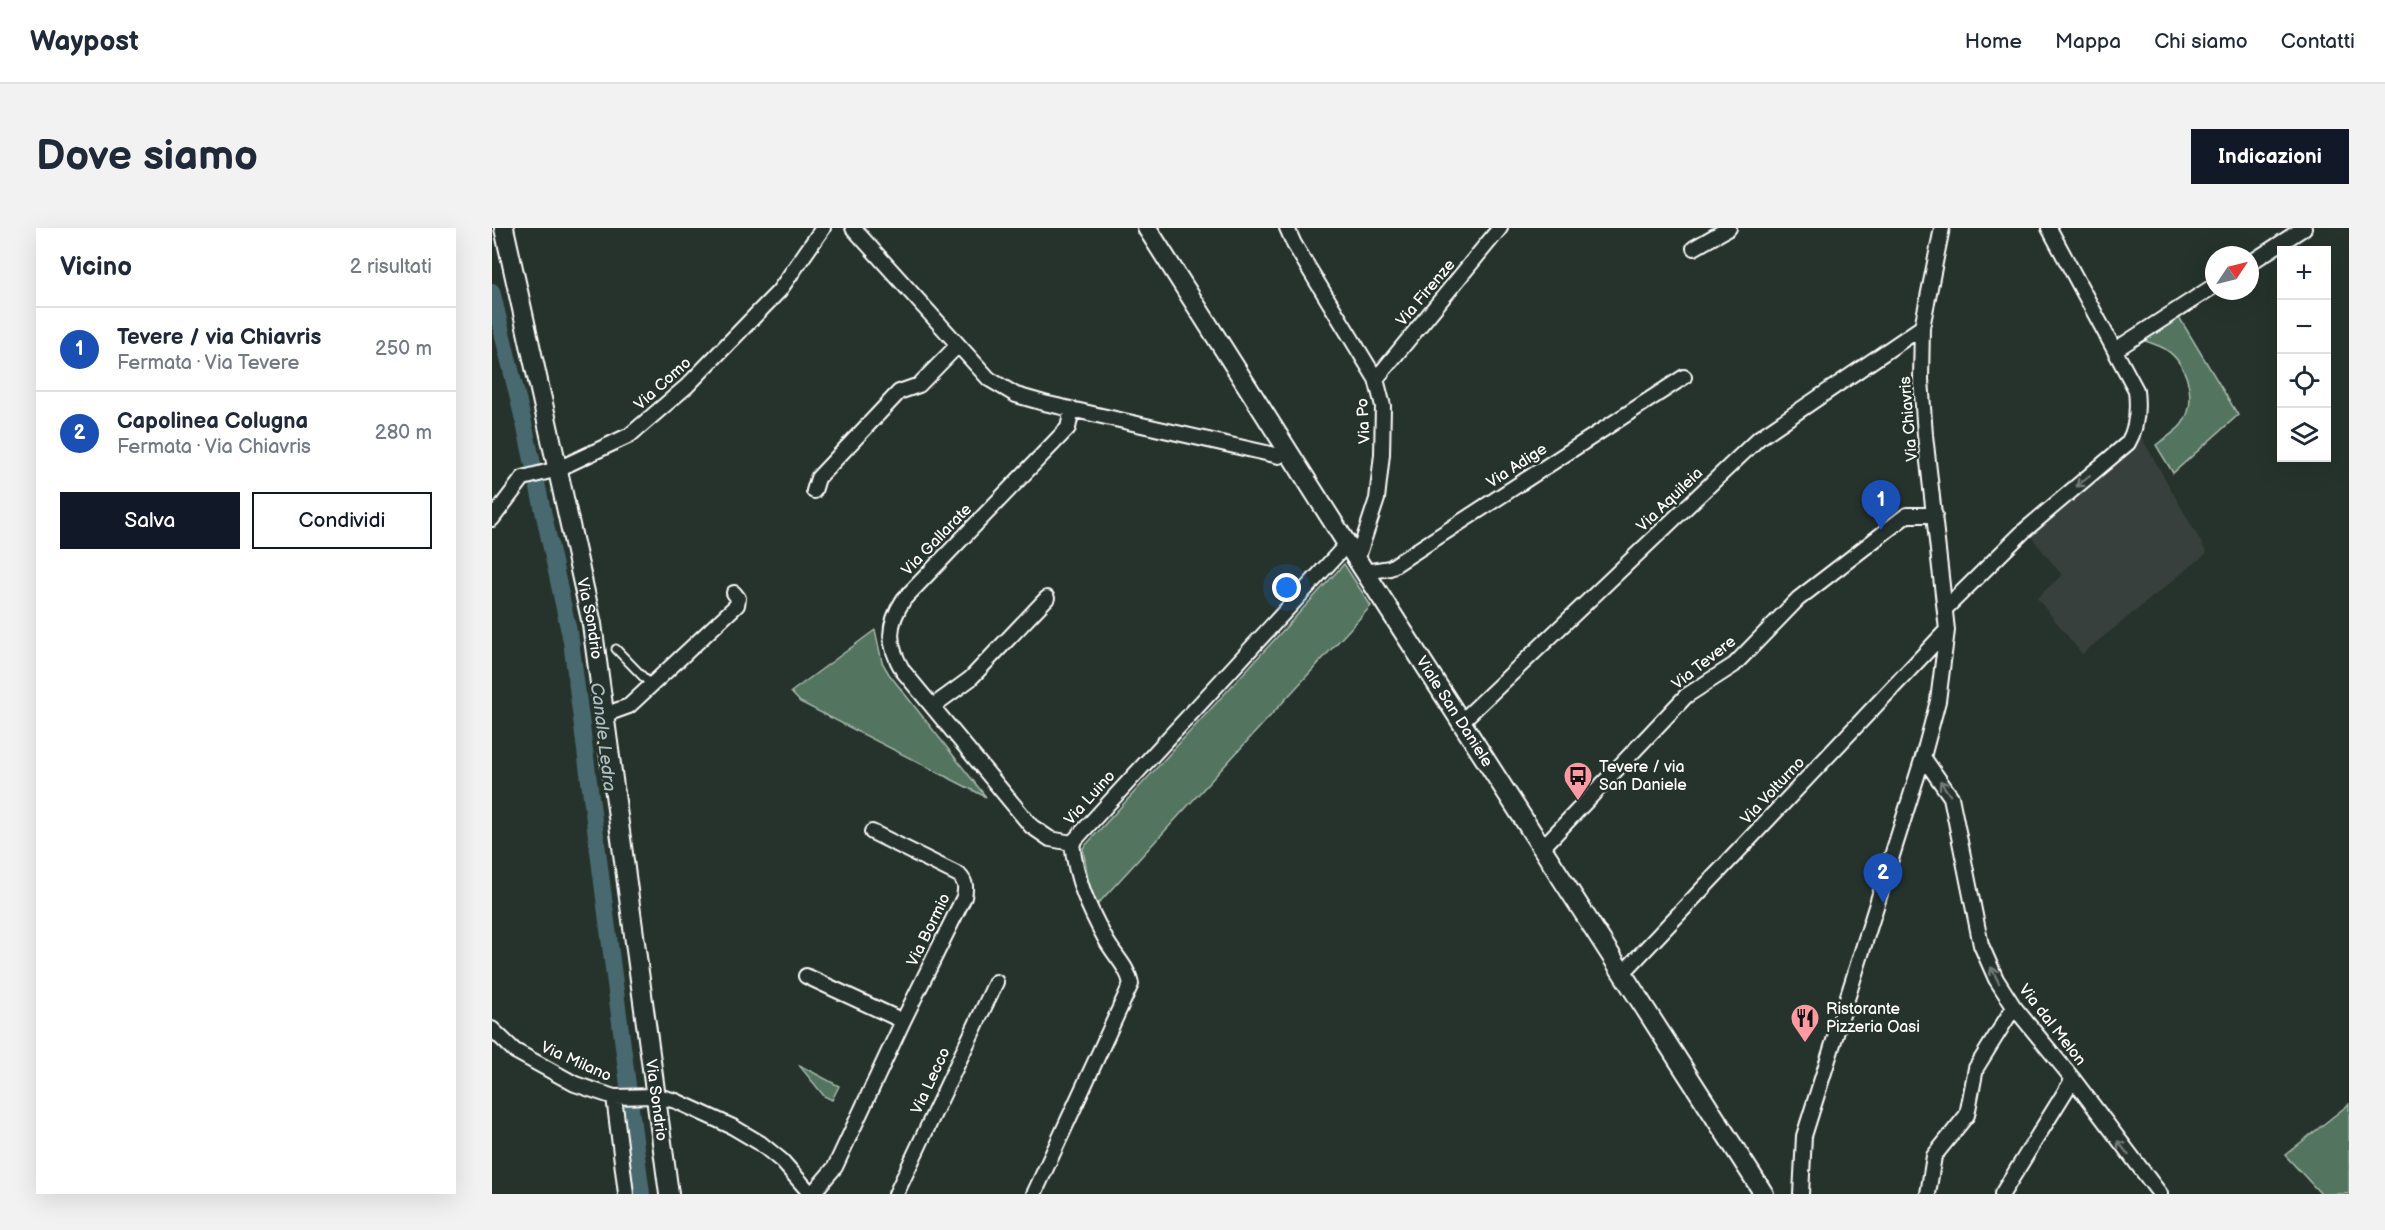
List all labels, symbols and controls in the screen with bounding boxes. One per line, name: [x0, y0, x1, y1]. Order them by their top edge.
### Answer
text: Waypost: [30, 25, 139, 58]
text: Home: [1965, 29, 2022, 54]
text: Mappa: [2055, 29, 2121, 54]
text: Chi siamo: [2154, 29, 2248, 54]
text: Contatti: [2281, 29, 2355, 54]
button: Indicazioni: [2191, 129, 2349, 184]
text: Dove siamo: [36, 131, 258, 182]
north arrow: [2205, 246, 2259, 300]
map controls: [2277, 246, 2331, 462]
button: +: [2277, 246, 2331, 300]
text: Vicino: [60, 252, 132, 283]
text: 2 risultati: [350, 255, 432, 279]
street label: Via Firenze: [1393, 255, 1460, 330]
button: −: [2277, 300, 2331, 354]
text: Tevere / via Chiavris: [117, 324, 321, 351]
text: 1: [75, 337, 84, 361]
text: 250 m: [375, 337, 432, 361]
text: Fermata · Via Tevere: [117, 351, 299, 375]
street label: Via Como: [631, 354, 695, 414]
button: locate: [2277, 354, 2331, 408]
street label: Via Chiavris: [1896, 376, 1922, 462]
street label: Via Po: [1353, 398, 1375, 444]
text: Capolinea Colugna: [117, 408, 308, 435]
button: layers: [2277, 408, 2331, 462]
text: 2: [74, 421, 85, 445]
text: 280 m: [375, 421, 432, 445]
text: Fermata · Via Chiavris: [117, 435, 311, 459]
street label: Via Adige: [1483, 439, 1551, 493]
street label: Via Aquileia: [1633, 464, 1707, 536]
one-way arrow: [2075, 474, 2091, 487]
pin: 1: [1862, 480, 1900, 530]
button: Salva: [60, 492, 240, 549]
button: Condividi: [252, 492, 432, 549]
street label: Via Gallarate: [898, 500, 976, 580]
your location: [1272, 573, 1301, 602]
street label: Via Sondrio: [573, 576, 606, 660]
street label: Via Tevere: [1668, 632, 1740, 694]
street label: Viale San Daniele: [1412, 653, 1497, 771]
water label: Canale Ledra: [586, 681, 620, 793]
street label: Via Volturno: [1737, 753, 1809, 829]
place label: Tevere / via San Daniele: [1599, 758, 1687, 795]
bus stop icon: Tevere / via San Daniele: [1562, 760, 1594, 802]
street label: Via Luino: [1061, 767, 1119, 829]
one-way arrow: [1939, 780, 1951, 797]
pin: 2: [1864, 854, 1902, 903]
street label: Via Bormio: [903, 890, 955, 970]
one-way arrow: [1989, 967, 2001, 984]
street label: Via dal Melon: [2014, 981, 2090, 1069]
place label: Ristorante Pizzeria Oasi: [1826, 1000, 1920, 1037]
restaurant icon: Ristorante Pizzeria Oasi: [1789, 1002, 1821, 1044]
street label: Via Milano: [538, 1038, 614, 1086]
street label: Via Lecco: [907, 1045, 955, 1117]
street label: Via Sondrio: [641, 1058, 671, 1142]
one-way arrow: [2117, 1140, 2130, 1156]

